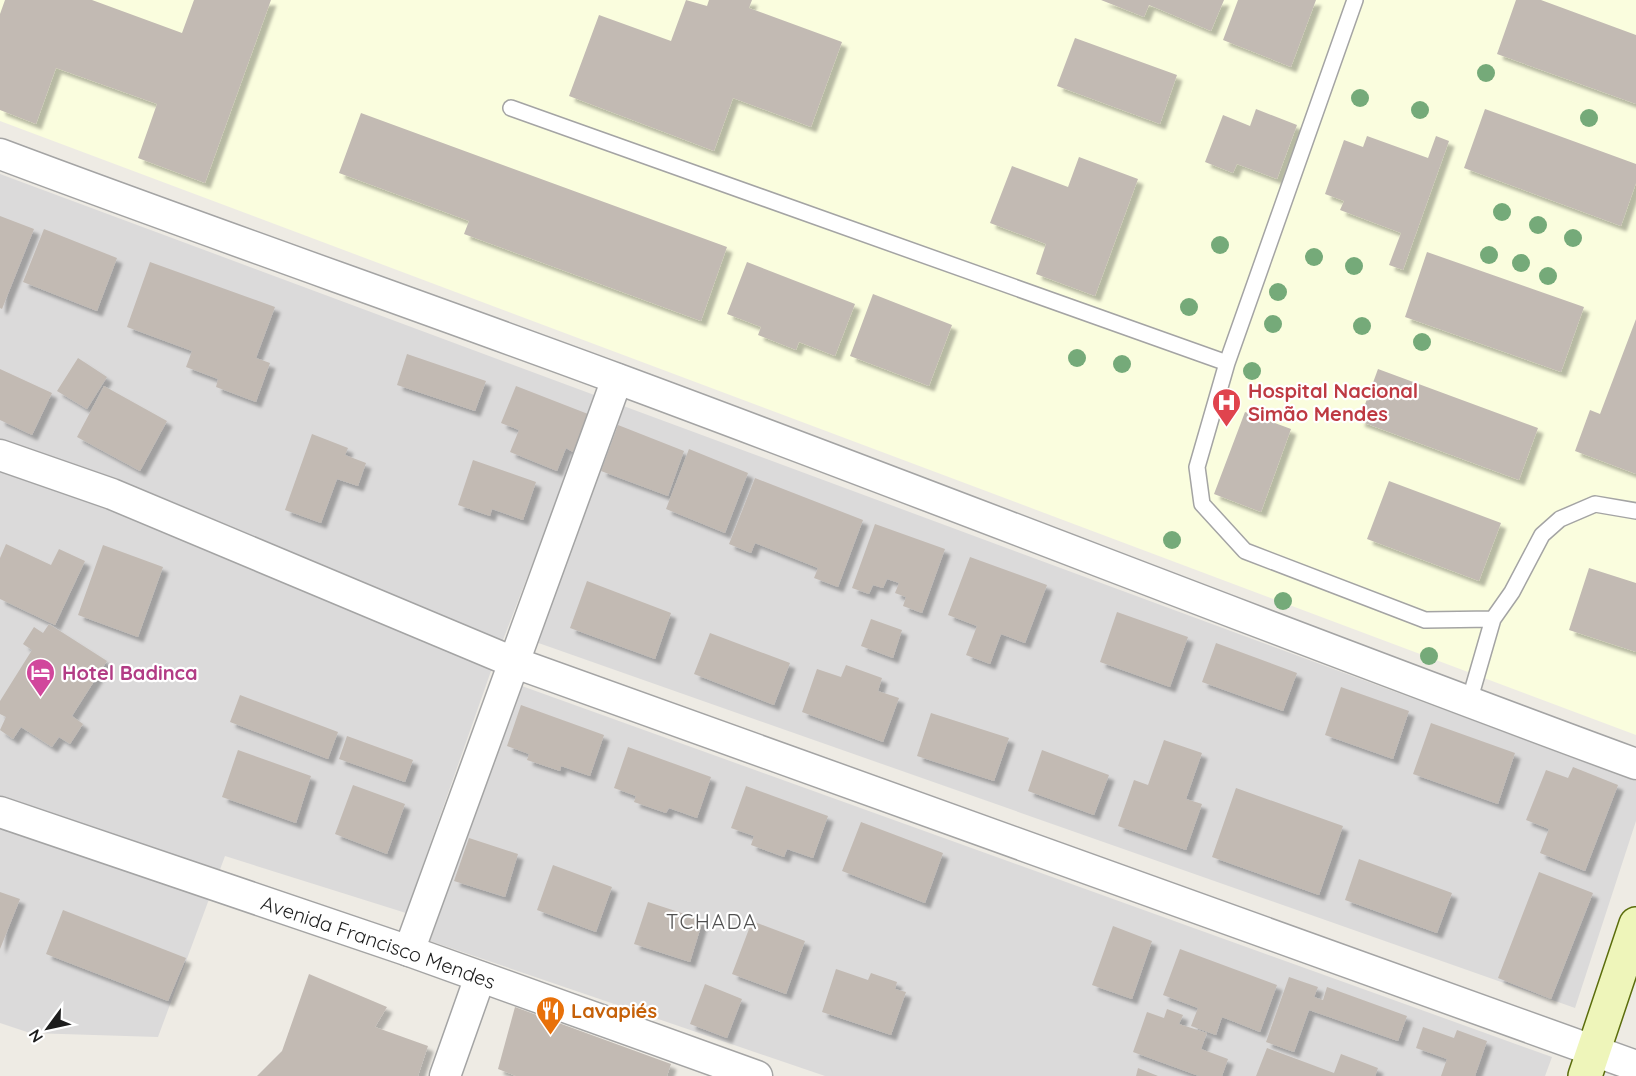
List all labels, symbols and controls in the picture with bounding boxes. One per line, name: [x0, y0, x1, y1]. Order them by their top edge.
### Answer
place label: Hospital Nacional Simão Mendes: [1248, 378, 1418, 426]
hospital icon: Hospital Nacional Simão Mendes: [1211, 386, 1243, 428]
hotel icon: Hotel Badinca: [25, 656, 57, 698]
place label: Hotel Badinca: [62, 660, 198, 685]
street label: Avenida Francisco Mendes: [258, 889, 499, 994]
district label: TCHADA: [666, 908, 758, 934]
restaurant icon: Lavapiés: [534, 994, 566, 1036]
north arrow: [18, 998, 78, 1058]
place label: Lavapiés: [571, 998, 657, 1023]
text: N: [24, 1026, 47, 1047]

